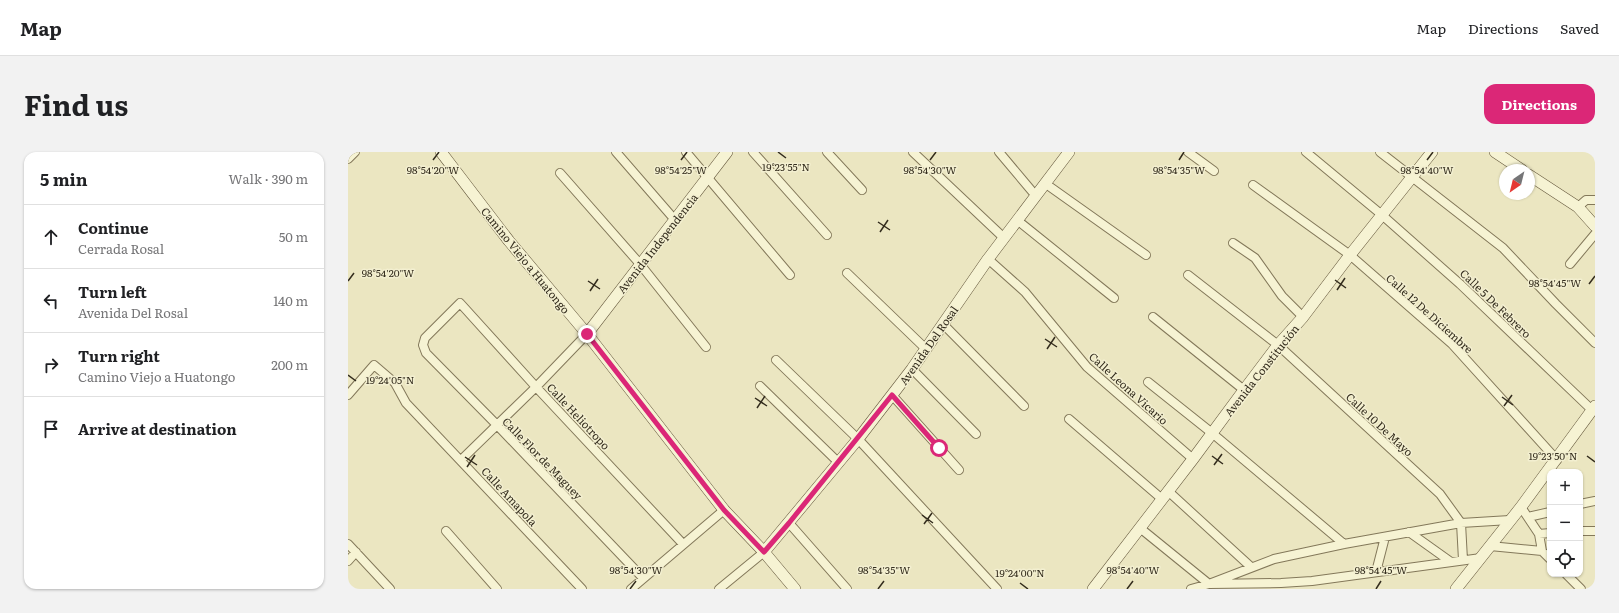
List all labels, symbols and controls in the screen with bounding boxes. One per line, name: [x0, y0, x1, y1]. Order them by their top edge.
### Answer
text: Map: [20, 14, 62, 42]
text: Map: [1416, 18, 1446, 38]
text: Directions: [1468, 18, 1538, 38]
text: Saved: [1560, 18, 1599, 38]
text: Find us: [24, 83, 128, 125]
button: Directions: [1484, 84, 1595, 124]
text: 19°23'55"N: [762, 159, 810, 174]
text: 98°54'20"W: [407, 162, 459, 177]
text: 98°54'25"W: [655, 162, 707, 177]
text: 98°54'30"W: [904, 162, 957, 177]
text: 98°54'35"W: [1153, 162, 1205, 177]
text: 98°54'40"W: [1400, 162, 1454, 177]
north arrow: [1499, 164, 1535, 200]
text: 5 min: [40, 166, 88, 191]
text: Walk · 390 m: [229, 169, 308, 188]
street label: Avenida Independencia: [613, 190, 701, 296]
street label: Camino Viejo a Huatongo: [478, 203, 574, 317]
text: Continue: [78, 216, 148, 239]
icon: ahead: [40, 226, 62, 248]
text: 50 m: [279, 227, 308, 246]
text: Cerrada Rosal: [78, 239, 164, 258]
text: 98°54'20"W: [362, 265, 414, 280]
street label: Calle 5 De Febrero: [1457, 265, 1535, 341]
street label: Calle 12 De Diciembre: [1383, 270, 1477, 357]
text: 98°54'45"W: [1529, 275, 1581, 290]
text: Turn left: [78, 280, 147, 303]
icon: left: [40, 290, 62, 312]
text: 140 m: [273, 291, 308, 310]
street label: Avenida Del Rosal: [895, 302, 961, 388]
text: Avenida Del Rosal: [78, 303, 188, 322]
street label: Avenida Constitución: [1220, 321, 1302, 419]
route end: [578, 325, 596, 343]
text: Turn right: [78, 344, 160, 367]
street label: Calle Leona Vicario: [1086, 348, 1172, 428]
icon: right: [40, 354, 62, 376]
text: 200 m: [271, 355, 308, 374]
text: Camino Viejo a Huatongo: [78, 367, 235, 386]
text: 19°24'05"N: [366, 372, 414, 387]
street label: Calle Heliotropo: [544, 379, 614, 453]
street label: Calle 10 De Mayo: [1343, 389, 1417, 459]
street label: Calle Flor de Maguey: [499, 413, 587, 503]
text: Arrive at destination: [78, 417, 237, 440]
icon: arrive: [40, 418, 62, 440]
route start: [930, 439, 948, 457]
text: 19°23'50"N: [1529, 448, 1577, 463]
street label: Calle Amapola: [478, 463, 542, 529]
map controls: [1547, 469, 1583, 577]
button: +: [1547, 469, 1583, 505]
button: −: [1547, 505, 1583, 541]
button: locate: [1547, 541, 1583, 577]
text: 98°54'30"W: [610, 562, 663, 577]
text: 98°54'35"W: [858, 562, 910, 577]
text: 98°54'40"W: [1106, 562, 1160, 577]
text: 98°54'45"W: [1355, 562, 1407, 577]
text: 19°24'00"N: [995, 565, 1045, 580]

